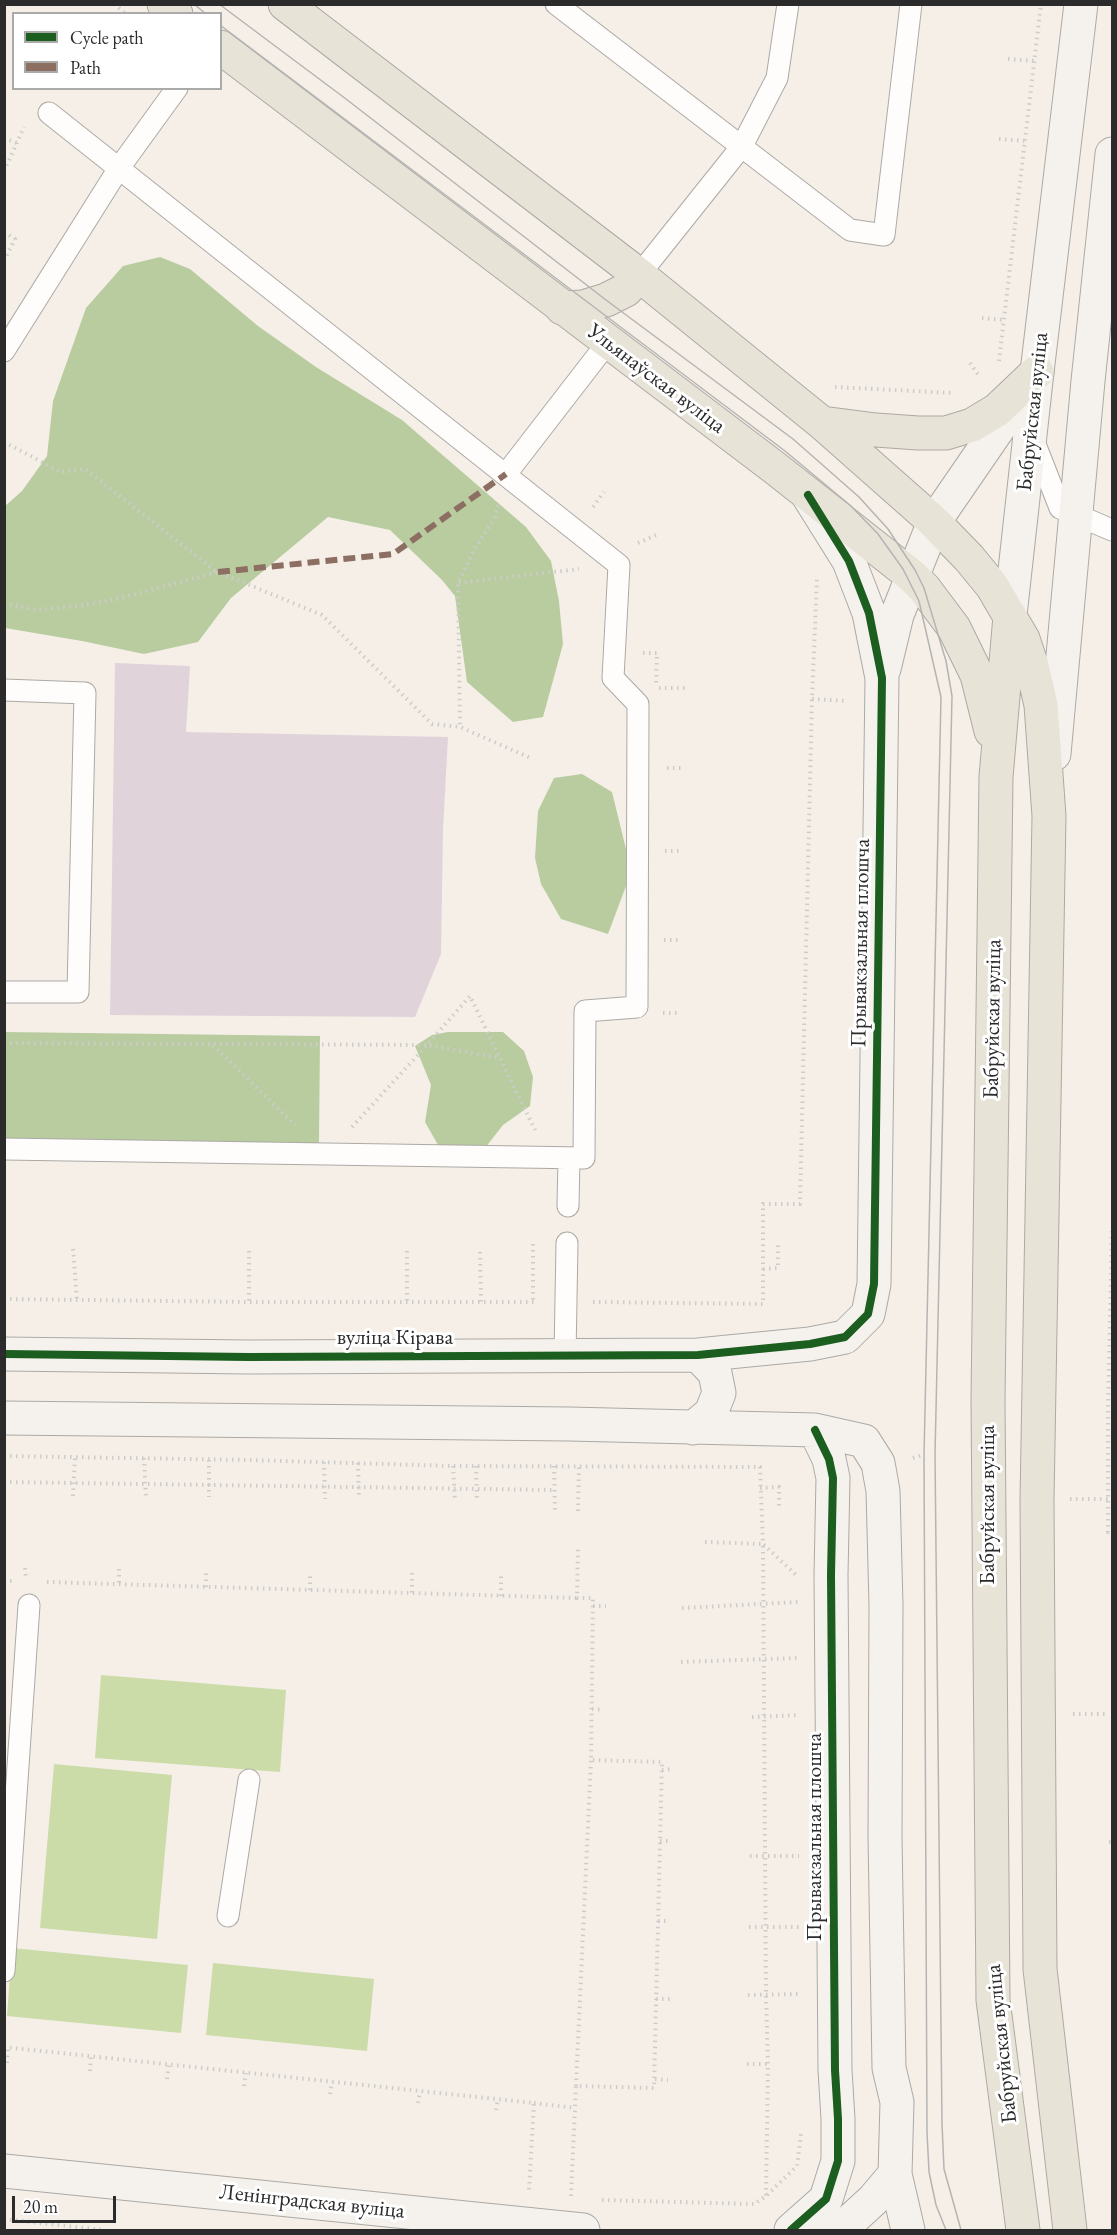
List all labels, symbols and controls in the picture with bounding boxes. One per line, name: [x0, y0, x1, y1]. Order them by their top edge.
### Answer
legend: [12, 12, 222, 90]
text: Cycle path: [70, 26, 144, 49]
text: Path: [70, 56, 101, 79]
street label: Ульянаўская вуліца: [582, 318, 730, 440]
street label: Бабруйская вуліца: [1012, 331, 1054, 493]
street label: Прывакзальная плошча: [846, 838, 876, 1048]
street label: Бабруйская вуліца: [978, 939, 1008, 1099]
street label: вуліца Кірава: [337, 1325, 453, 1351]
street label: Бабруйская вуліца: [975, 1425, 1001, 1585]
street label: Прывакзальная плошча: [802, 1733, 828, 1941]
street label: Бабруйская вуліца: [981, 1963, 1023, 2125]
street label: Ленінградская вуліца: [218, 2179, 406, 2225]
scale bar: [15, 2184, 118, 2222]
text: 20 m: [23, 2195, 58, 2218]

